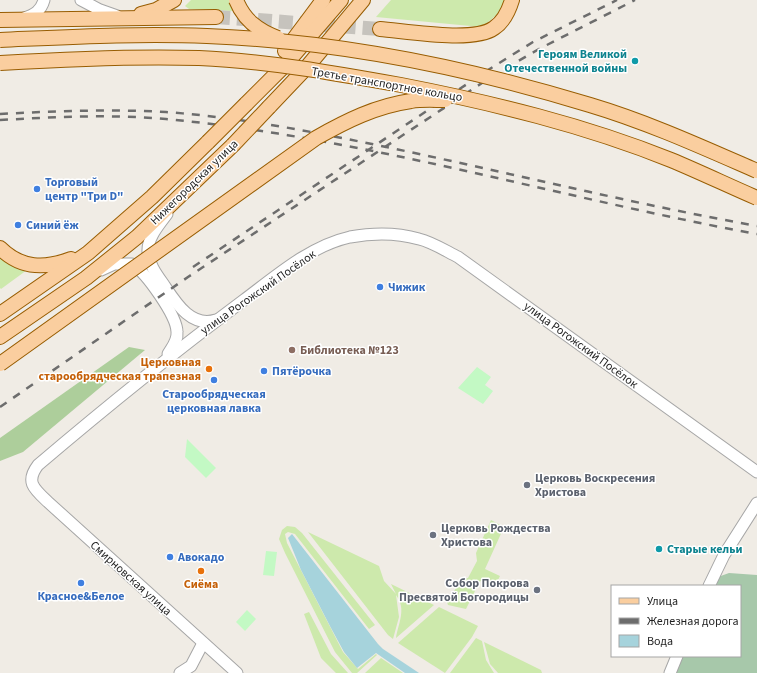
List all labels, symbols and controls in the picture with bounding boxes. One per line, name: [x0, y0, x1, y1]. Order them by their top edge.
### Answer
place label: Героям Великой Отечественной войны: [504, 46, 627, 77]
marker: Героям Великой Отечественной войны: [630, 56, 640, 66]
street label: Третье транспортное кольцо: [310, 63, 464, 106]
street label: Нижегородская улица: [147, 136, 242, 229]
place label: Торговый центр "Три D": [45, 174, 123, 205]
marker: Торговый центр "Три D": [32, 184, 42, 194]
place label: Синий ёж: [26, 217, 79, 234]
marker: Синий ёж: [13, 220, 23, 230]
street label: улица Рогожский Посёлок: [197, 246, 319, 339]
place label: Чижик: [388, 279, 426, 296]
marker: Чижик: [375, 282, 385, 292]
street label: улица Рогожский Посёлок: [520, 298, 641, 393]
place label: Библиотека №123: [300, 342, 399, 359]
marker: Библиотека №123: [287, 345, 297, 355]
place label: Церковная старообрядческая трапезная: [39, 354, 201, 385]
place label: Пятёрочка: [272, 363, 331, 380]
marker: Церковная старообрядческая трапезная: [204, 364, 214, 374]
marker: Пятёрочка: [259, 366, 269, 376]
marker: Старообрядческая церковная лавка: [209, 375, 219, 385]
place label: Старообрядческая церковная лавка: [162, 386, 266, 417]
place label: Церковь Воскресения Христова: [535, 470, 655, 501]
marker: Церковь Воскресения Христова: [522, 480, 532, 490]
place label: Церковь Рождества Христова: [441, 520, 551, 551]
marker: Церковь Рождества Христова: [428, 530, 438, 540]
street label: Смирновская улица: [86, 537, 175, 620]
place label: Старые кельи: [667, 541, 742, 558]
marker: Старые кельи: [654, 544, 664, 554]
place label: Авокадо: [177, 549, 225, 566]
marker: Авокадо: [165, 552, 175, 562]
marker: Сиёма: [196, 566, 206, 576]
place label: Собор Покрова Пресвятой Богородицы: [399, 575, 529, 606]
place label: Сиёма: [184, 576, 218, 593]
marker: Красное&Белое: [76, 578, 86, 588]
marker: Собор Покрова Пресвятой Богородицы: [532, 585, 542, 595]
legend: [611, 585, 741, 657]
place label: Красное&Белое: [37, 588, 125, 605]
text: Улица: [647, 593, 678, 610]
text: Железная дорога: [647, 613, 739, 630]
text: Вода: [647, 633, 673, 650]

